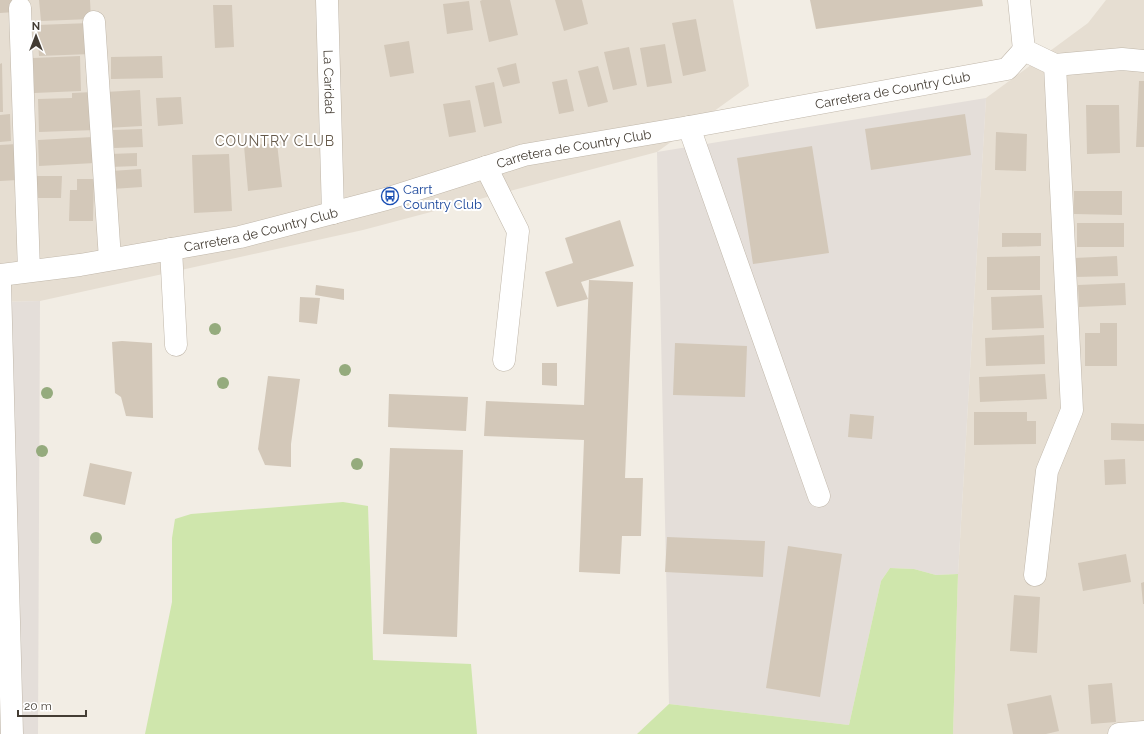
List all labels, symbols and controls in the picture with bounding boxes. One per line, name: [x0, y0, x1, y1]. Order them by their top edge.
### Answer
north arrow: [16, 16, 56, 56]
text: N: [32, 20, 40, 33]
street label: La Caridad: [321, 49, 338, 115]
street label: Carretera de Country Club: [814, 68, 971, 111]
street label: Carretera de Country Club: [495, 126, 652, 171]
district label: COUNTRY CLUB: [215, 133, 335, 149]
place label: Carrt Country Club: [403, 182, 482, 212]
bus stop icon: Carrt Country Club: [380, 186, 400, 206]
street label: Carretera de Country Club: [183, 204, 339, 254]
scale bar: [18, 692, 86, 718]
text: 20 m: [24, 699, 52, 713]

